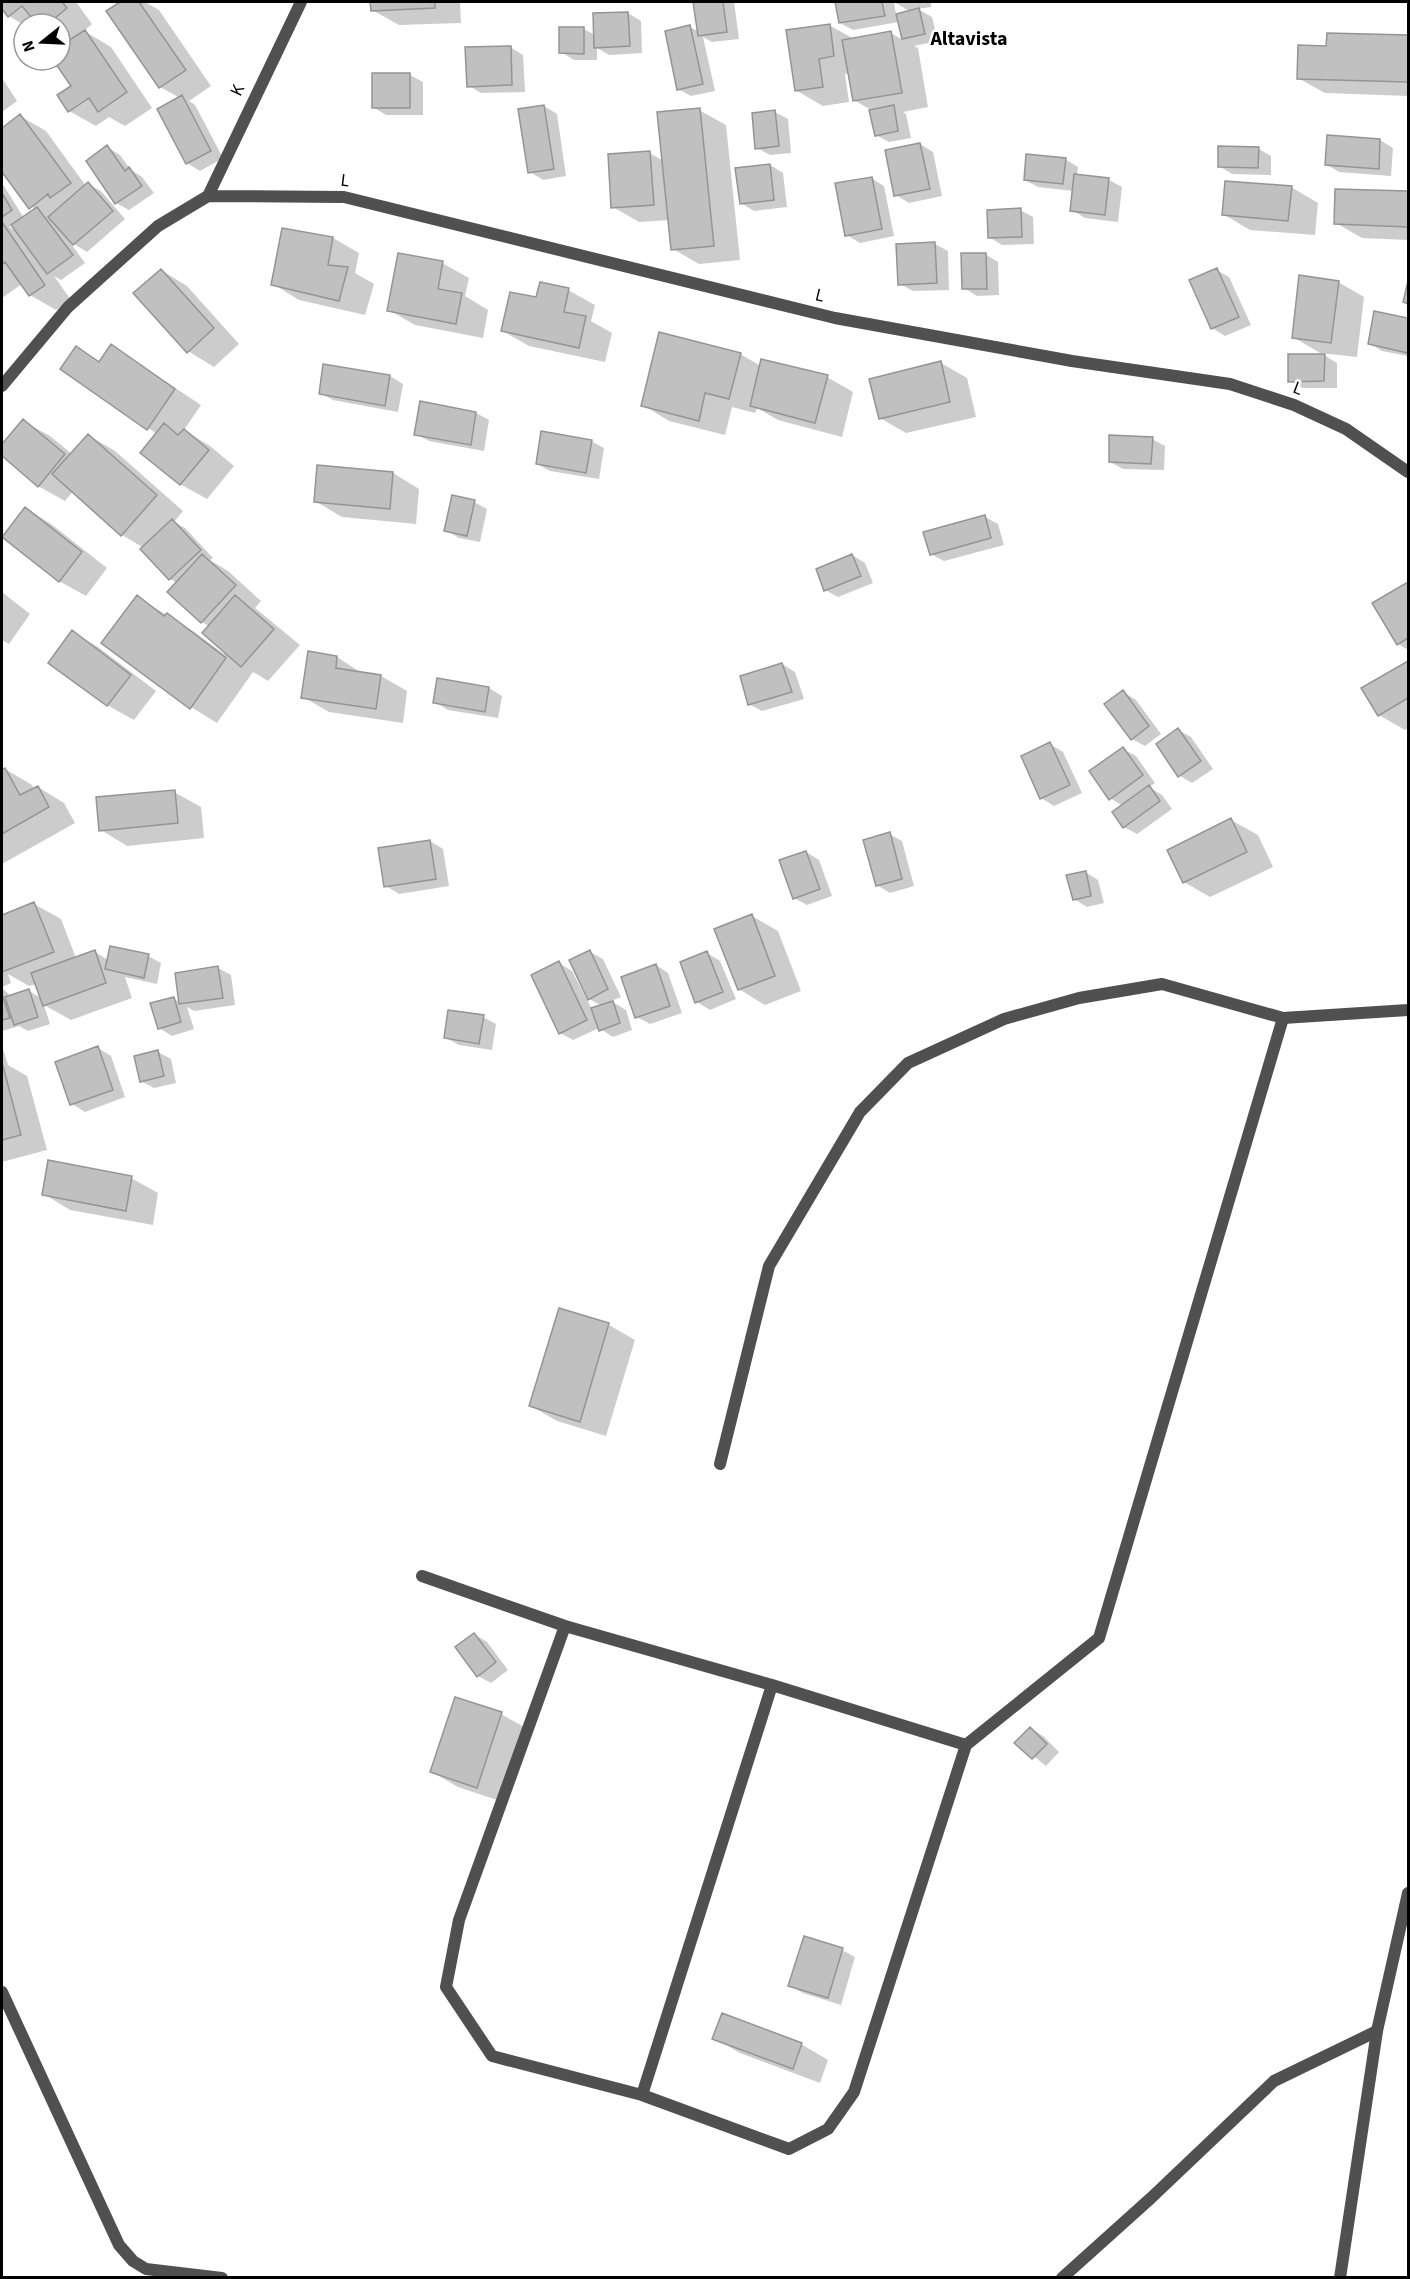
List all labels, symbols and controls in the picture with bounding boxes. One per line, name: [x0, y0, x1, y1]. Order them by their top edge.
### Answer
north arrow: [12, 12, 72, 72]
district label: Altavista: [929, 25, 1008, 53]
text: N: [17, 38, 41, 55]
street label: K: [224, 80, 251, 100]
street label: L: [339, 168, 351, 193]
street label: L: [813, 282, 827, 309]
street label: L: [1289, 375, 1307, 402]

